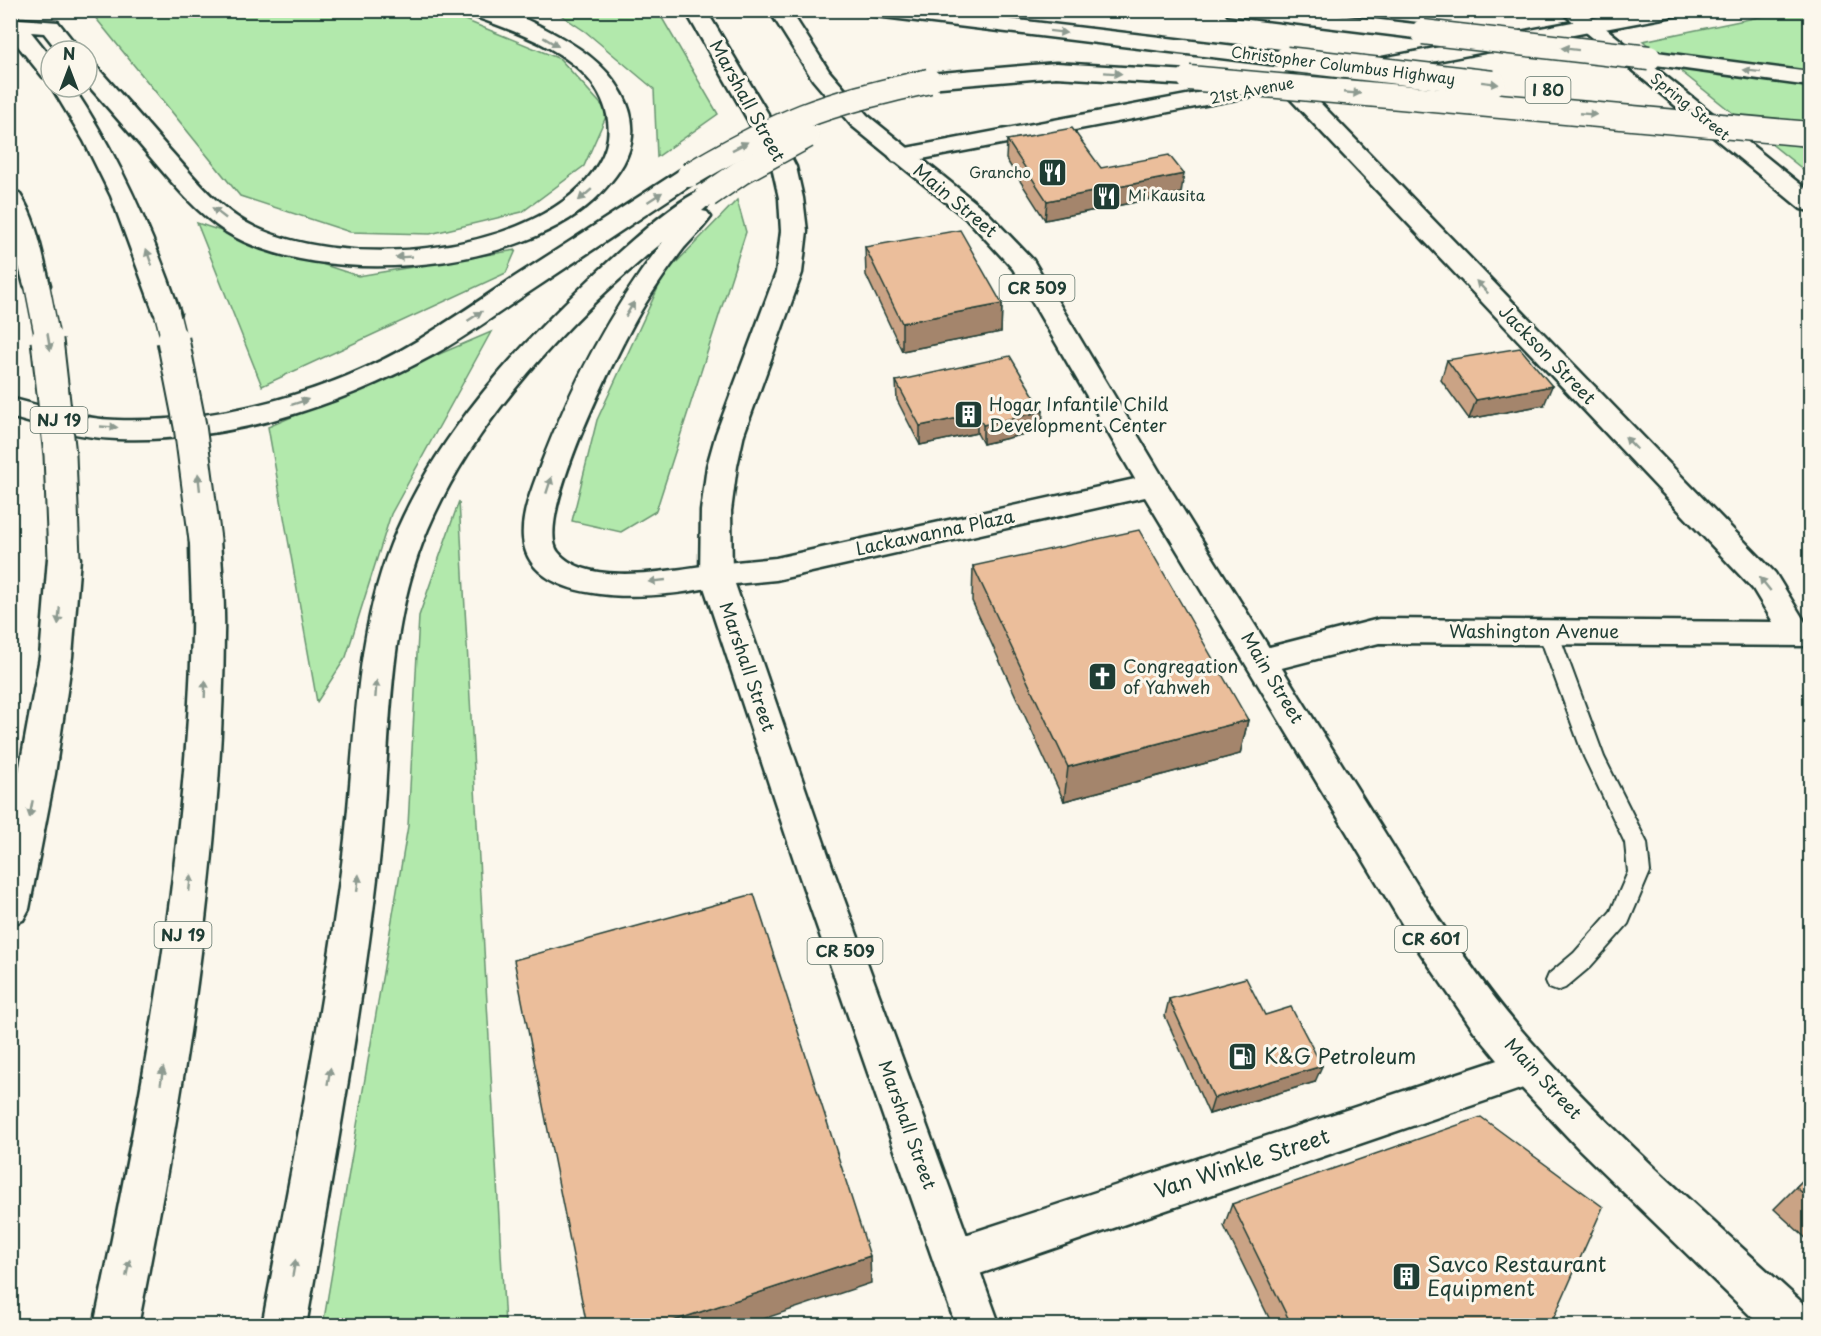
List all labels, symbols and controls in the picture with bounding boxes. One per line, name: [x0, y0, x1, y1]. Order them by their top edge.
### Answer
one-way arrow: [1048, 27, 1067, 37]
street label: Marshall Street: [704, 34, 793, 166]
one-way arrow: [543, 37, 559, 48]
north arrow: [39, 39, 99, 99]
street label: Christopher Columbus Highway: [1230, 39, 1457, 90]
text: N: [63, 41, 75, 65]
one-way arrow: [1560, 44, 1579, 54]
street label: Spring Street: [1646, 67, 1736, 145]
one-way arrow: [1743, 67, 1762, 76]
one-way arrow: [1104, 68, 1123, 77]
street label: 21st Avenue: [1208, 70, 1296, 109]
road number: I 80: [1526, 77, 1570, 103]
one-way arrow: [1481, 78, 1500, 88]
one-way arrow: [1342, 88, 1361, 98]
one-way arrow: [1578, 109, 1597, 119]
one-way arrow: [731, 141, 748, 151]
street label: Main Street: [908, 157, 1004, 243]
restaurant icon: Grancho: [1036, 157, 1068, 189]
place label: Grancho: [969, 160, 1031, 183]
restaurant icon: Mi Kausita: [1091, 180, 1123, 212]
place label: Mi Kausita: [1128, 183, 1206, 206]
one-way arrow: [577, 188, 593, 201]
one-way arrow: [647, 192, 663, 203]
one-way arrow: [211, 207, 227, 220]
one-way arrow: [144, 248, 153, 266]
one-way arrow: [395, 253, 414, 262]
road number: CR 509: [1000, 275, 1074, 301]
one-way arrow: [1475, 280, 1489, 294]
street label: Jackson Street: [1493, 298, 1603, 410]
one-way arrow: [625, 301, 636, 317]
one-way arrow: [467, 311, 483, 322]
one-way arrow: [45, 333, 54, 352]
place label: Hogar Infantile Child Development Center: [989, 390, 1169, 438]
one-way arrow: [291, 396, 309, 406]
building icon: Hogar Infantile Child Development Center: [952, 399, 984, 431]
road number: NJ 19: [31, 407, 88, 433]
one-way arrow: [99, 423, 118, 432]
one-way arrow: [1624, 435, 1638, 450]
one-way arrow: [194, 472, 204, 491]
one-way arrow: [544, 476, 554, 494]
street label: Lackawanna Plaza: [853, 501, 1017, 562]
one-way arrow: [648, 576, 667, 586]
one-way arrow: [1759, 576, 1772, 592]
street label: Marshall Street: [714, 598, 783, 735]
one-way arrow: [54, 606, 64, 625]
street label: Washington Avenue: [1449, 617, 1619, 644]
street label: Main Street: [1235, 626, 1311, 728]
place label: Congregation of Yahweh: [1123, 652, 1238, 700]
church icon: Congregation of Yahweh: [1086, 661, 1118, 693]
one-way arrow: [201, 679, 210, 698]
one-way arrow: [371, 680, 381, 699]
one-way arrow: [26, 799, 35, 818]
one-way arrow: [185, 874, 195, 893]
one-way arrow: [353, 874, 363, 893]
road number: NJ 19: [154, 922, 212, 948]
road number: CR 601: [1395, 926, 1467, 952]
road number: CR 509: [808, 938, 882, 964]
street label: Main Street: [1499, 1031, 1589, 1125]
place label: K&G Petroleum: [1264, 1039, 1416, 1071]
fuel station icon: K&G Petroleum: [1227, 1041, 1259, 1073]
street label: Marshall Street: [873, 1056, 944, 1193]
one-way arrow: [325, 1066, 334, 1085]
one-way arrow: [158, 1067, 167, 1086]
street label: Van Winkle Street: [1150, 1119, 1333, 1205]
place label: Savco Restaurant Equipment: [1427, 1247, 1606, 1303]
one-way arrow: [290, 1258, 299, 1277]
one-way arrow: [124, 1259, 133, 1278]
building icon: Savco Restaurant Equipment: [1390, 1261, 1422, 1293]

